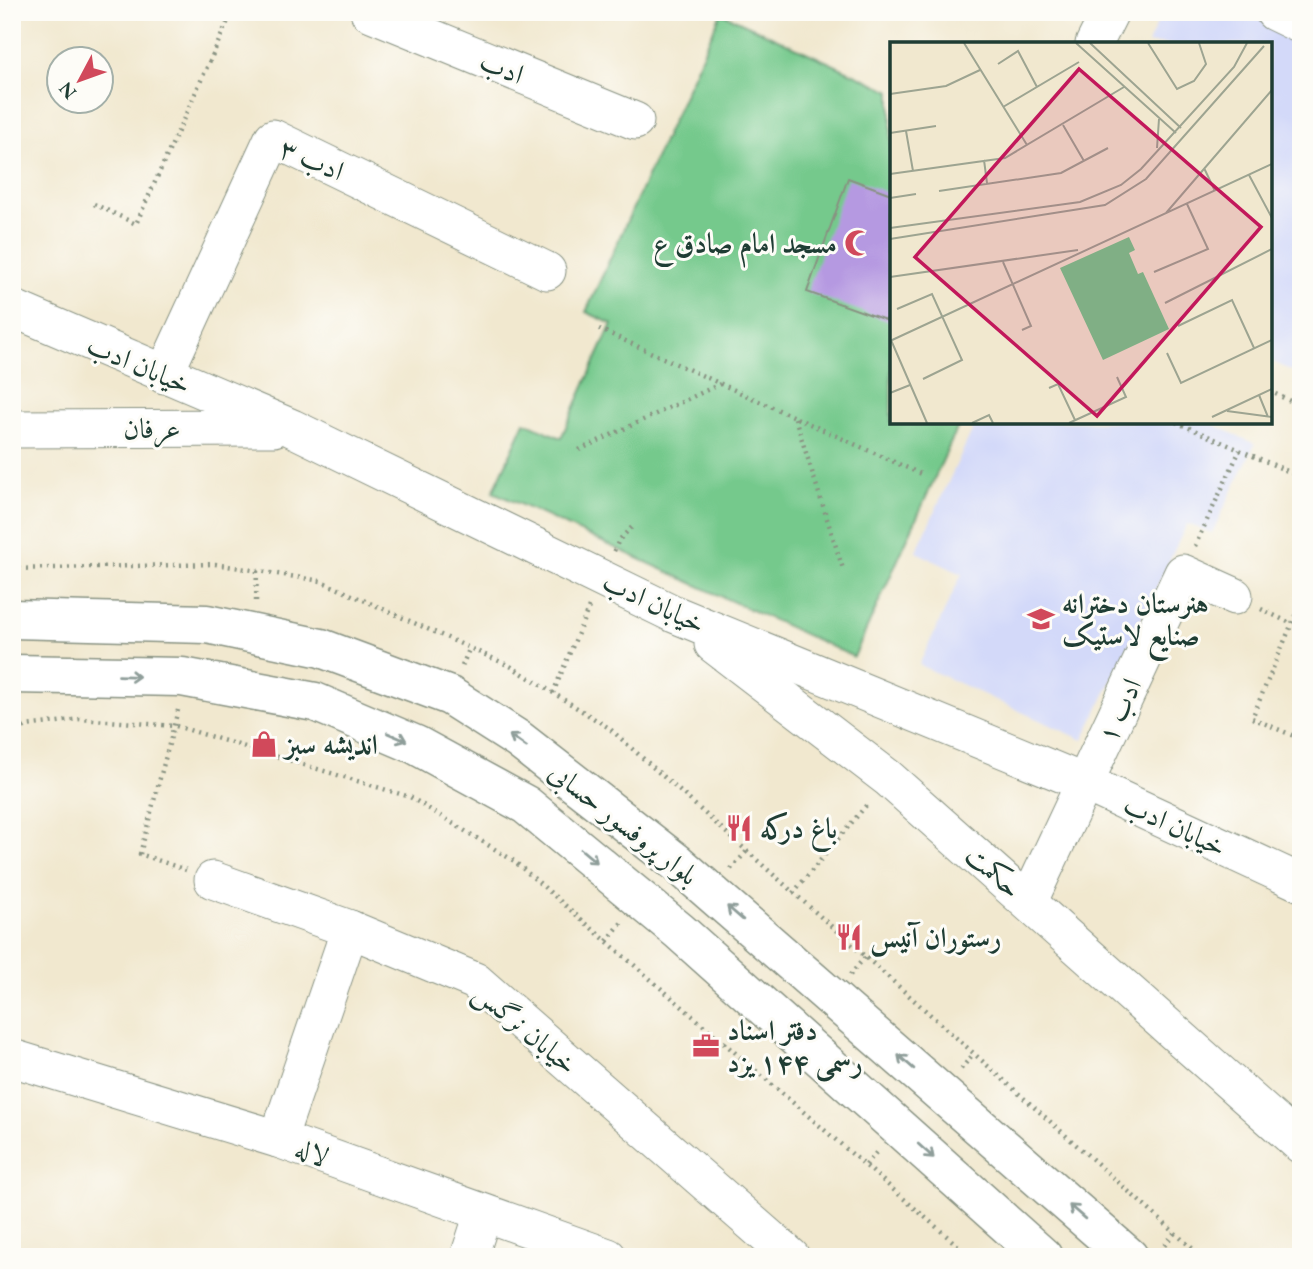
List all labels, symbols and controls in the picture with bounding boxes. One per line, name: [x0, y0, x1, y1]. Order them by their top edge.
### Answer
street label: ادب: [475, 42, 529, 92]
inset map: [890, 42, 1271, 424]
north arrow: [46, 46, 116, 116]
text: N: [53, 76, 82, 105]
street label: ادب ۳: [274, 129, 350, 189]
place label: مسجد امام صادق ع: [653, 225, 837, 268]
mosque icon: مسجد امام صادق ع: [843, 228, 873, 258]
street label: خیابان ادب: [82, 326, 196, 402]
street label: عرفان: [123, 410, 181, 448]
street label: خیابان ادب: [597, 563, 711, 641]
place label: هنرستان دخترانه صنایع لاستیک: [1062, 585, 1209, 662]
school or university icon: هنرستان دخترانه صنایع لاستیک: [1026, 604, 1056, 634]
one-way arrow: [118, 669, 141, 682]
street label: ادب ۱: [1089, 672, 1149, 748]
place label: اندیشه سبز: [282, 726, 378, 762]
shop icon: اندیشه سبز: [249, 729, 279, 759]
one-way arrow: [385, 731, 407, 744]
one-way arrow: [509, 734, 528, 748]
street label: بلوار پروفسور حسابی: [541, 753, 706, 894]
street label: خیابان ادب: [1118, 786, 1232, 864]
place label: باغ درکه: [760, 810, 837, 852]
restaurant icon: باغ درکه: [724, 813, 754, 843]
street label: حکمت: [958, 837, 1030, 905]
one-way arrow: [579, 849, 597, 864]
one-way arrow: [726, 905, 744, 921]
place label: رستوران آنیس: [870, 919, 1001, 957]
restaurant icon: رستوران آنیس: [834, 922, 864, 952]
street label: خیابان نرگس: [466, 974, 585, 1083]
place label: دفتر اسناد رسمی ۱۴۴ یزد: [727, 1012, 863, 1082]
office icon: دفتر اسناد رسمی ۱۴۴ یزد: [691, 1031, 721, 1061]
one-way arrow: [897, 1054, 915, 1070]
street label: لاله: [290, 1129, 334, 1175]
one-way arrow: [917, 1143, 934, 1160]
one-way arrow: [1069, 1204, 1087, 1220]

